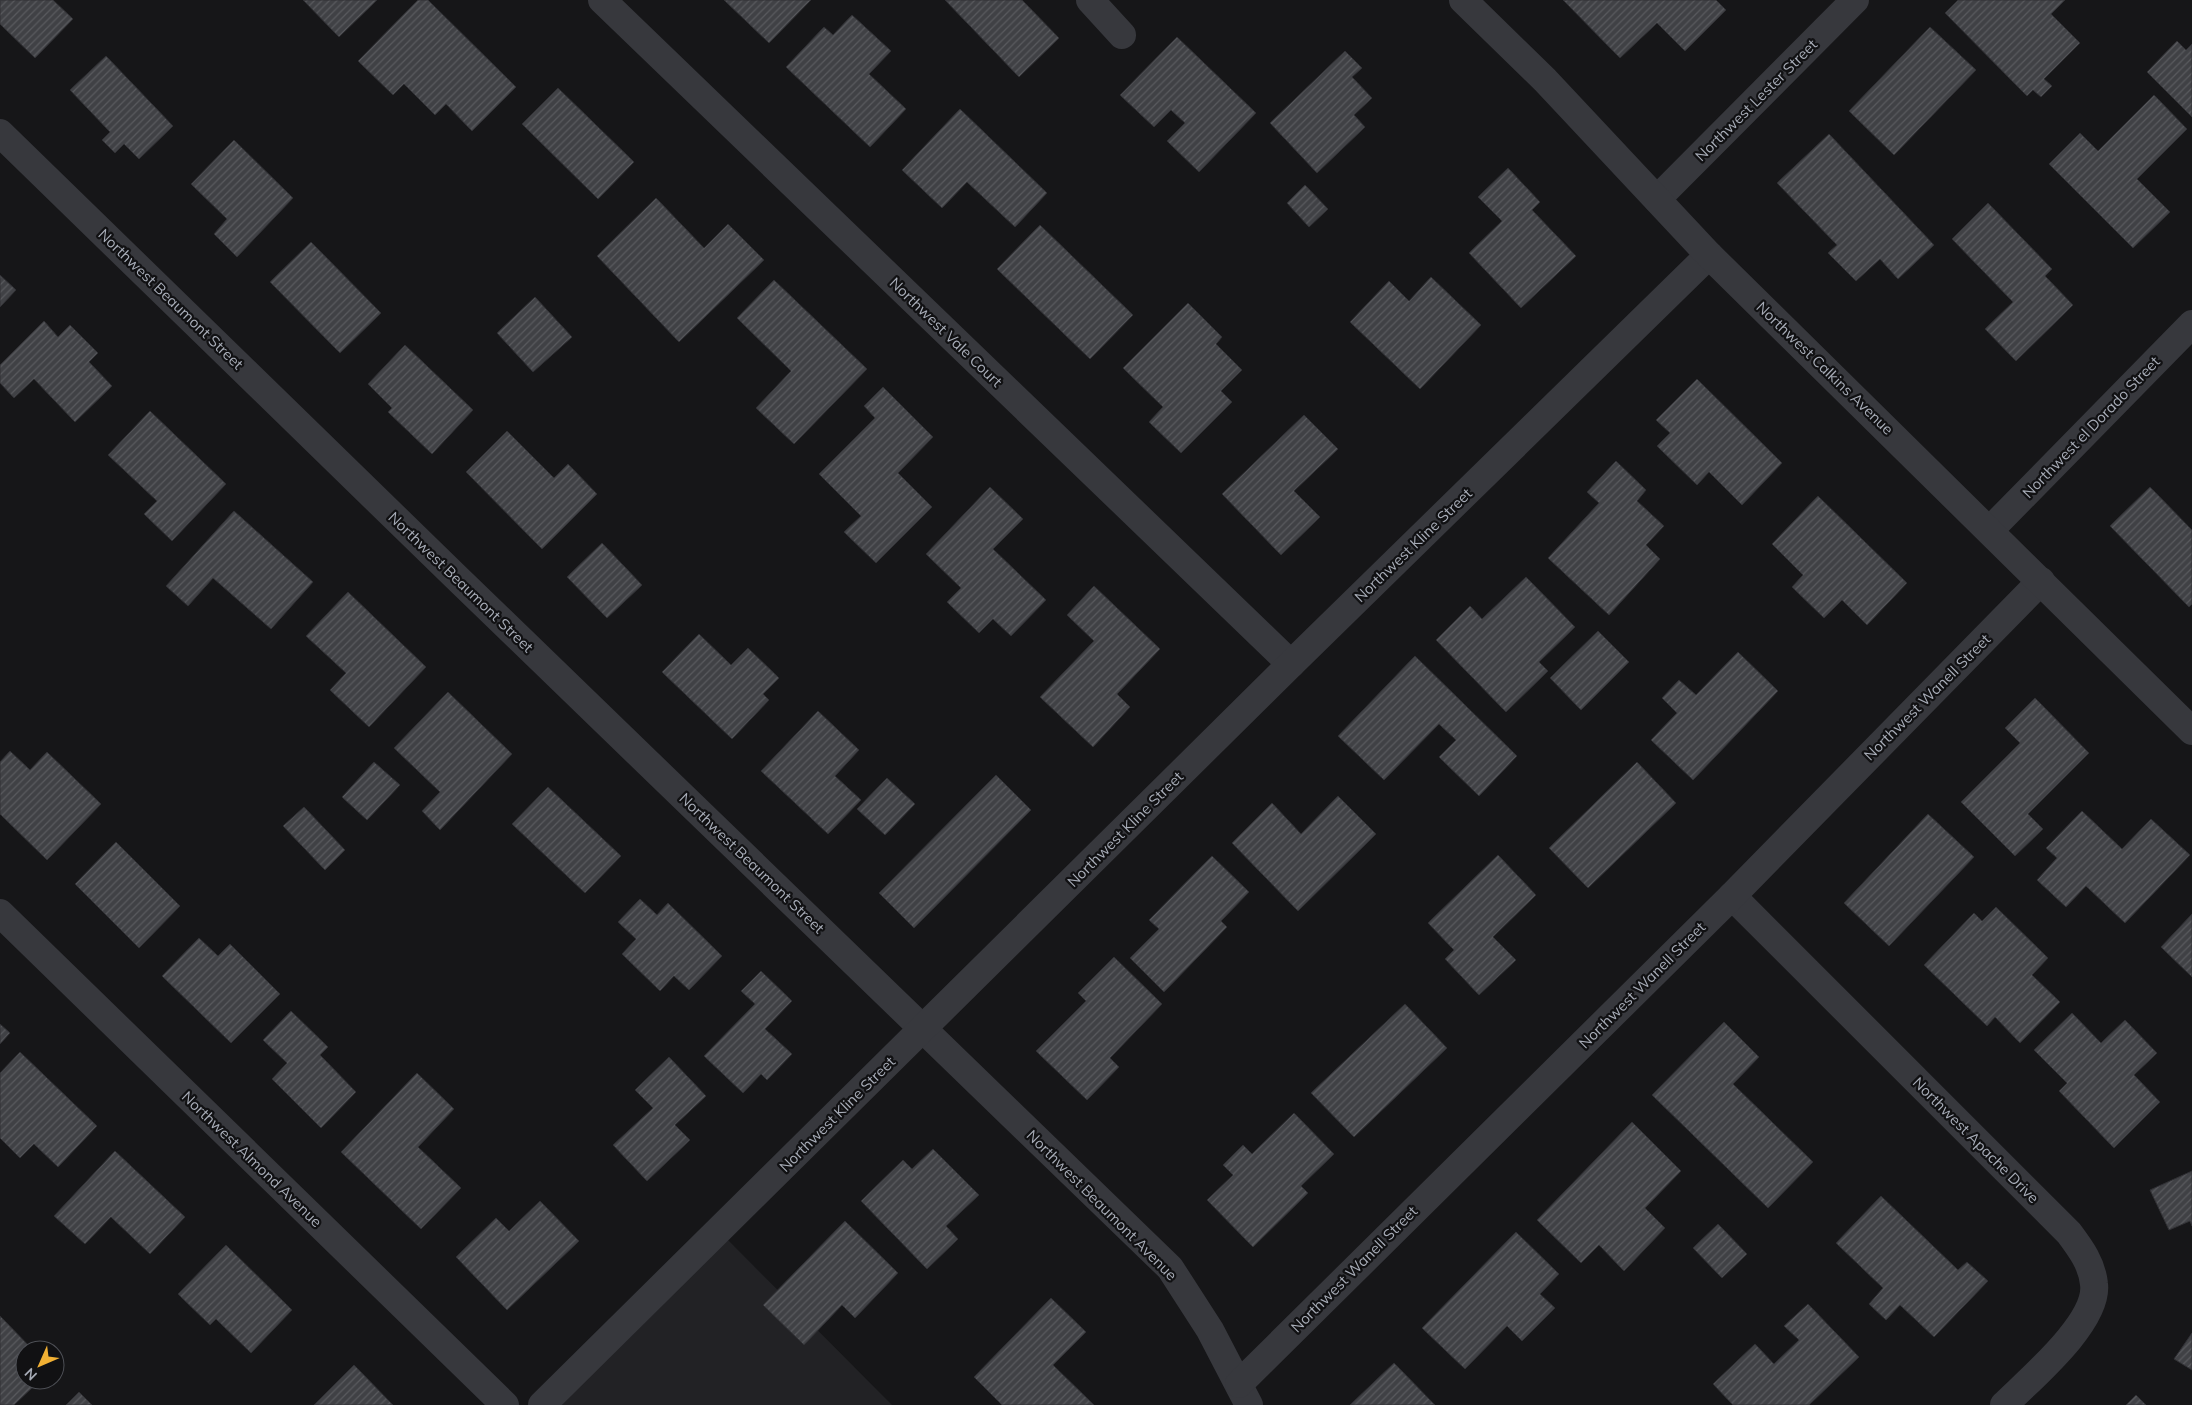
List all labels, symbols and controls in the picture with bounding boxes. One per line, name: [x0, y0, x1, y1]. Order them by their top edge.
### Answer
street label: Northwest Lester Street: [1691, 35, 1821, 165]
street label: Northwest Beaumont Street: [94, 225, 248, 373]
street label: Northwest Vale Court: [886, 273, 1006, 391]
street label: Northwest Calkins Avenue: [1752, 297, 1898, 439]
street label: Northwest el Dorado Street: [2018, 352, 2164, 502]
street label: Northwest Kline Street: [1350, 484, 1476, 606]
street label: Northwest Beaumont Street: [384, 508, 538, 656]
street label: Northwest Wanell Street: [1860, 630, 1994, 764]
street label: Northwest Kline Street: [1063, 767, 1187, 891]
street label: Northwest Beaumont Street: [675, 789, 829, 937]
street label: Northwest Wanell Street: [1575, 918, 1709, 1052]
street label: Northwest Kline Street: [775, 1052, 899, 1176]
street label: Northwest Apache Drive: [1909, 1073, 2043, 1207]
street label: Northwest Almond Avenue: [178, 1087, 326, 1231]
street label: Northwest Beaumont Avenue: [1023, 1126, 1181, 1284]
street label: Northwest Wanell Street: [1287, 1202, 1421, 1336]
north arrow: [15, 1340, 65, 1390]
text: N: [21, 1364, 41, 1384]

